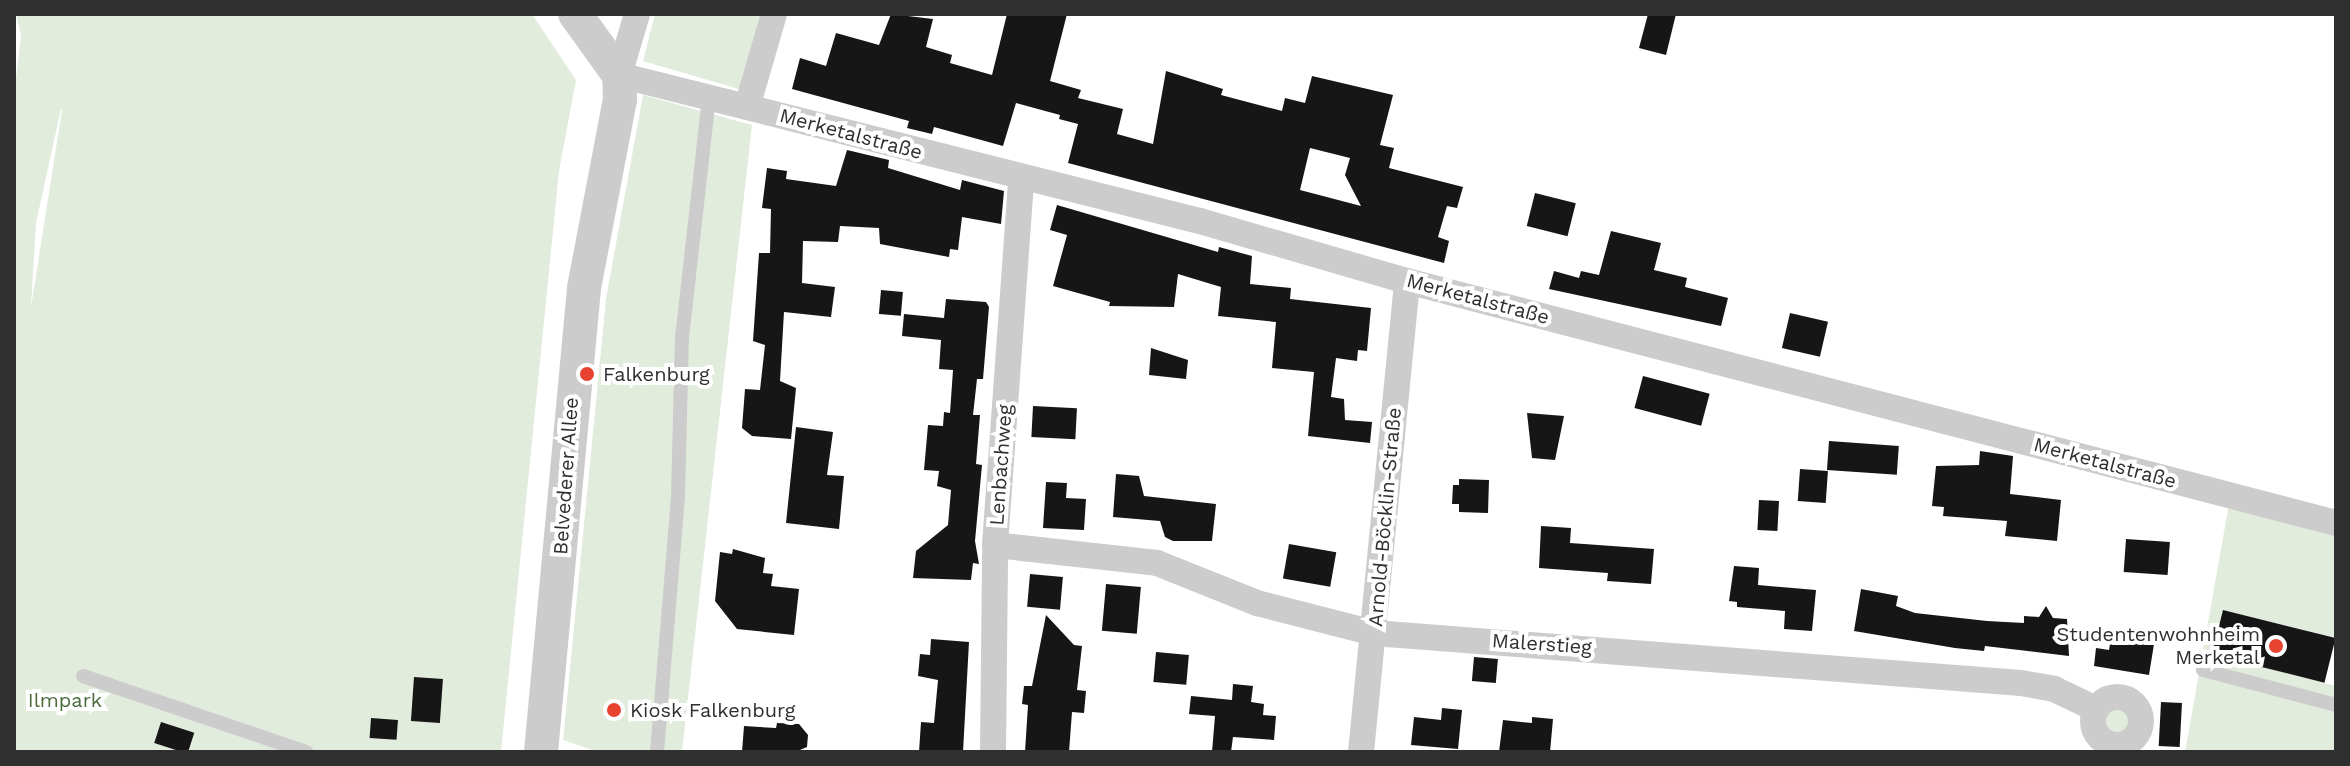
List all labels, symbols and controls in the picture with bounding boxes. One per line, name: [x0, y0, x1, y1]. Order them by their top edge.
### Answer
street label: Merketalstraße: [777, 103, 925, 165]
street label: Merketalstraße: [1404, 268, 1552, 330]
place label: Falkenburg: [603, 362, 710, 386]
marker: Falkenburg: [578, 365, 596, 383]
street label: Belvederer Allee: [548, 396, 584, 556]
street label: Lenbachweg: [985, 404, 1017, 526]
street label: Arnold-Böcklin-Straße: [1363, 406, 1407, 628]
street label: Merketalstraße: [2031, 432, 2179, 494]
place label: Studentenwohnheim Merketal: [2057, 622, 2260, 669]
street label: Malerstieg: [1491, 629, 1593, 659]
marker: Studentenwohnheim Merketal: [2267, 637, 2285, 655]
park label: Ilmpark: [28, 688, 102, 712]
place label: Kiosk Falkenburg: [630, 698, 796, 722]
marker: Kiosk Falkenburg: [605, 701, 623, 719]

